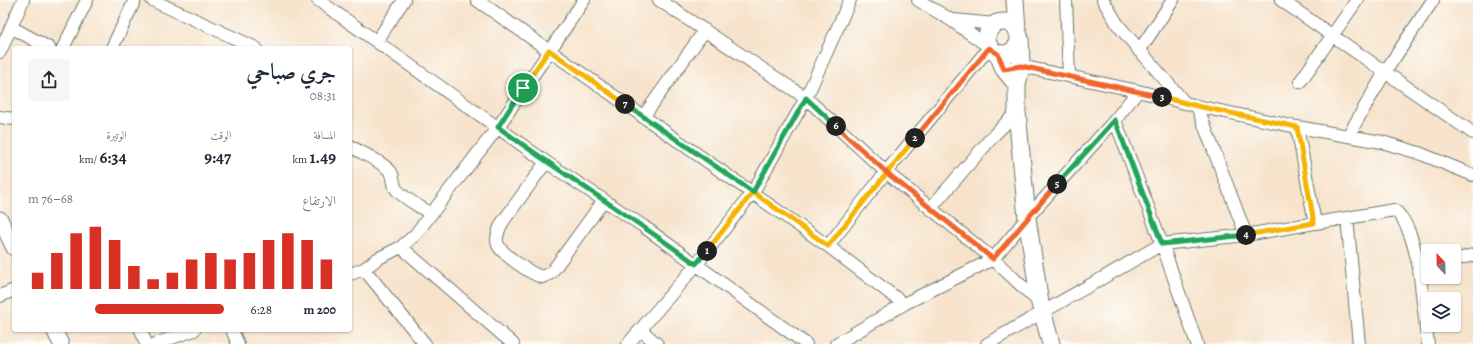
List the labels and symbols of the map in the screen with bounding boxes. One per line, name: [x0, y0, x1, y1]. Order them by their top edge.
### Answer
pin: [506, 71, 540, 105]
pin: 3: [1152, 87, 1172, 107]
pin: 7: [615, 94, 635, 114]
pin: 6: [826, 116, 846, 136]
pin: 2: [905, 128, 925, 148]
pin: 5: [1047, 174, 1067, 194]
pin: 4: [1236, 225, 1256, 245]
pin: 1: [697, 241, 717, 261]
north arrow: [1421, 244, 1461, 284]

